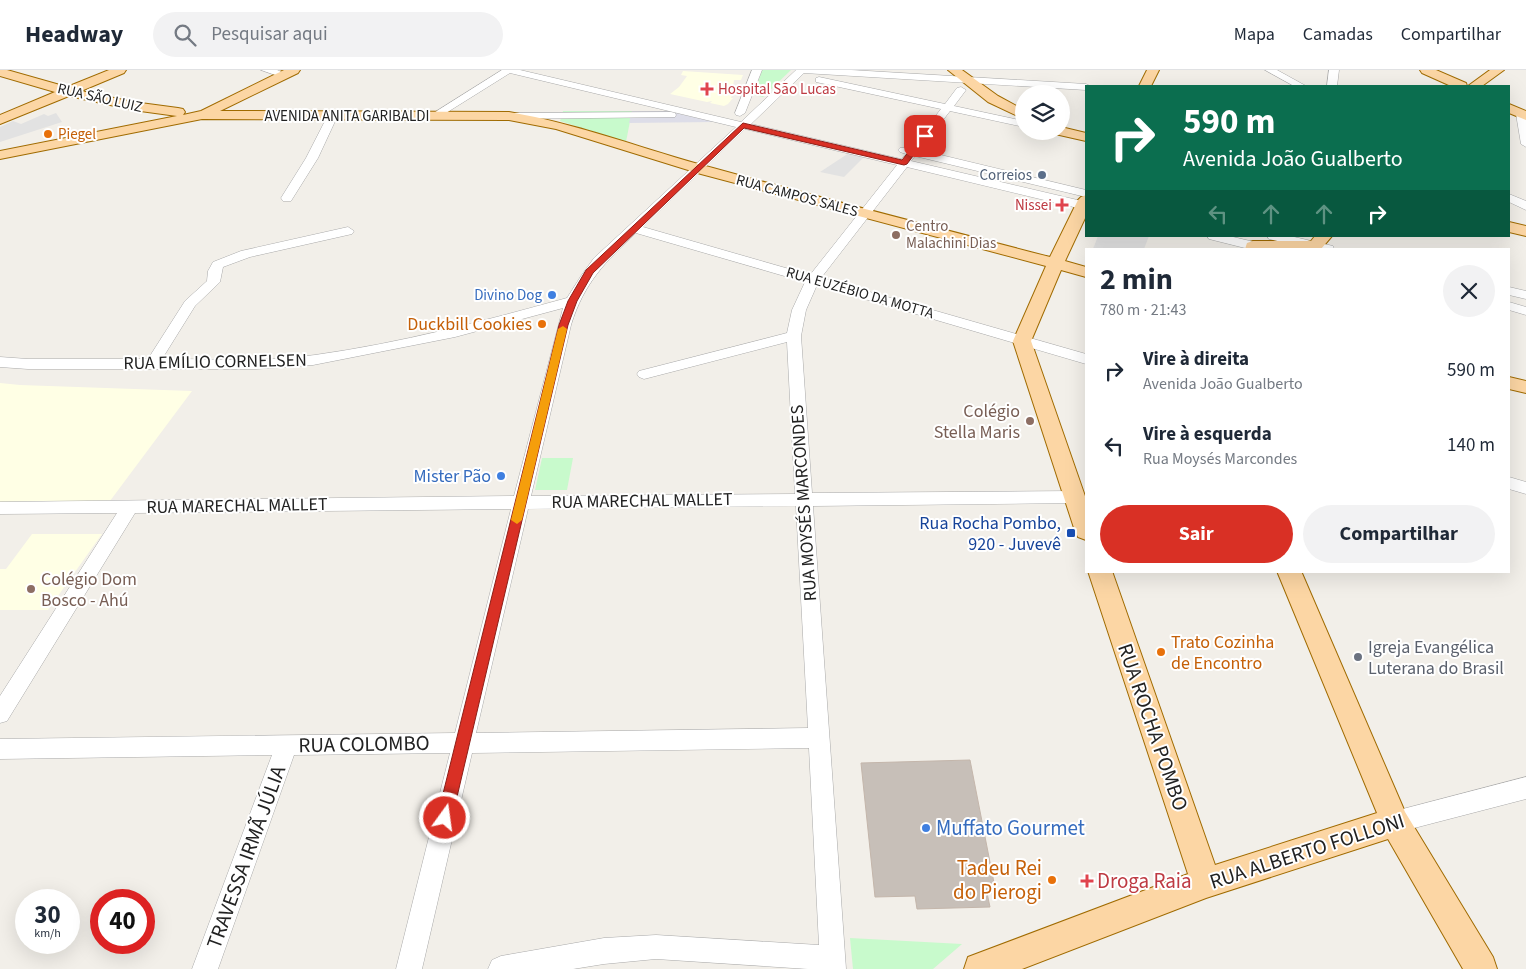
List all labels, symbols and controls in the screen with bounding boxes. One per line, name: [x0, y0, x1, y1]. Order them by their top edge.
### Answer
search box: [153, 12, 503, 57]
text: Headway: [25, 17, 123, 52]
icon: search: [171, 21, 199, 49]
text: Pesquisar aqui: [211, 21, 328, 48]
text: Mapa: [1234, 22, 1275, 47]
text: Camadas: [1303, 22, 1373, 47]
text: Compartilhar: [1401, 22, 1501, 47]
street label: RUA SÃO LUIZ: [55, 78, 145, 118]
place label: Hospital São Lucas: [718, 79, 836, 100]
marker: Hospital São Lucas: [700, 82, 714, 96]
map controls: [1015, 85, 1070, 140]
button: layers: [1015, 85, 1070, 140]
text: 590 m: [1183, 97, 1275, 147]
icon: right: [1100, 105, 1165, 170]
street label: AVENIDA ANITA GARIBALDI: [264, 106, 430, 127]
pin: [904, 115, 946, 157]
icon: arrive: [911, 122, 939, 150]
place label: Piegel: [58, 124, 96, 145]
marker: Piegel: [42, 128, 54, 140]
text: Avenida João Gualberto: [1183, 143, 1403, 175]
place label: Correios: [980, 165, 1032, 186]
marker: Correios: [1036, 169, 1048, 181]
street label: RUA CAMPOS SALES: [734, 170, 860, 222]
place label: Nissei: [1015, 195, 1052, 216]
marker: Nissei: [1056, 199, 1068, 211]
icon: left: [1204, 200, 1232, 228]
icon: ahead: [1257, 200, 1285, 228]
icon: ahead: [1310, 200, 1338, 228]
icon: right: [1363, 200, 1391, 228]
place label: Centro Malachini Dias: [906, 216, 996, 254]
marker: Centro Malachini Dias: [890, 229, 902, 241]
text: 2 min: [1100, 258, 1173, 301]
street label: RUA EUZÉBIO DA MOTTA: [784, 262, 937, 324]
button: close: [1443, 265, 1495, 317]
place label: Divino Dog: [474, 285, 542, 306]
marker: Divino Dog: [546, 289, 558, 301]
text: 780 m · 21:43: [1100, 299, 1187, 321]
place label: Duckbill Cookies: [407, 312, 532, 337]
marker: Duckbill Cookies: [536, 318, 548, 330]
text: Vire à direita: [1143, 346, 1249, 373]
street label: RUA EMÍLIO CORNELSEN: [123, 348, 307, 376]
icon: right: [1100, 357, 1128, 385]
text: 590 m: [1447, 357, 1495, 384]
text: Avenida João Gualberto: [1143, 373, 1303, 395]
place label: Colégio Stella Maris: [934, 399, 1020, 445]
street label: RUA MOYSÉS MARCONDES: [785, 404, 823, 602]
marker: Colégio Stella Maris: [1024, 415, 1036, 427]
text: Vire à esquerda: [1143, 421, 1272, 448]
icon: left: [1100, 432, 1128, 460]
text: 140 m: [1447, 432, 1495, 459]
text: Rua Moysés Marcondes: [1143, 448, 1297, 470]
place label: Mister Pão: [413, 464, 491, 489]
marker: Mister Pão: [495, 470, 507, 482]
street label: RUA MARECHAL MALLET: [551, 487, 733, 515]
street label: RUA MARECHAL MALLET: [146, 492, 328, 520]
button: Sair: [1100, 505, 1293, 563]
button: Compartilhar: [1303, 505, 1495, 563]
place label: Rua Rocha Pombo, 920 - Juvevê: [919, 511, 1061, 557]
marker: Rua Rocha Pombo, 920 - Juvevê: [1065, 527, 1077, 539]
place label: Colégio Dom Bosco - Ahú: [41, 567, 137, 613]
marker: Colégio Dom Bosco - Ahú: [25, 583, 37, 595]
place label: Trato Cozinha de Encontro: [1171, 630, 1274, 676]
place label: Igreja Evangélica Luterana do Brasil: [1368, 635, 1504, 681]
street label: RUA ROCHA POMBO: [1110, 639, 1196, 815]
marker: Trato Cozinha de Encontro: [1155, 646, 1167, 658]
marker: Igreja Evangélica Luterana do Brasil: [1352, 651, 1364, 663]
street label: RUA COLOMBO: [298, 728, 430, 760]
street label: TRAVESSA IRMÃ JÚLIA: [199, 761, 293, 953]
position arrow: [418, 791, 470, 843]
street label: RUA ALBERTO FOLLONI: [1206, 805, 1408, 897]
place label: Muffato Gourmet: [936, 813, 1085, 843]
marker: Muffato Gourmet: [920, 822, 932, 834]
place label: Tadeu Rei do Pierogi: [953, 853, 1042, 907]
place label: Droga Raia: [1097, 866, 1192, 896]
marker: Tadeu Rei do Pierogi: [1046, 874, 1058, 886]
marker: Droga Raia: [1081, 875, 1093, 887]
speed limit sign: 40: [90, 889, 155, 954]
text: 30: [34, 897, 61, 933]
text: km/h: [34, 925, 61, 942]

